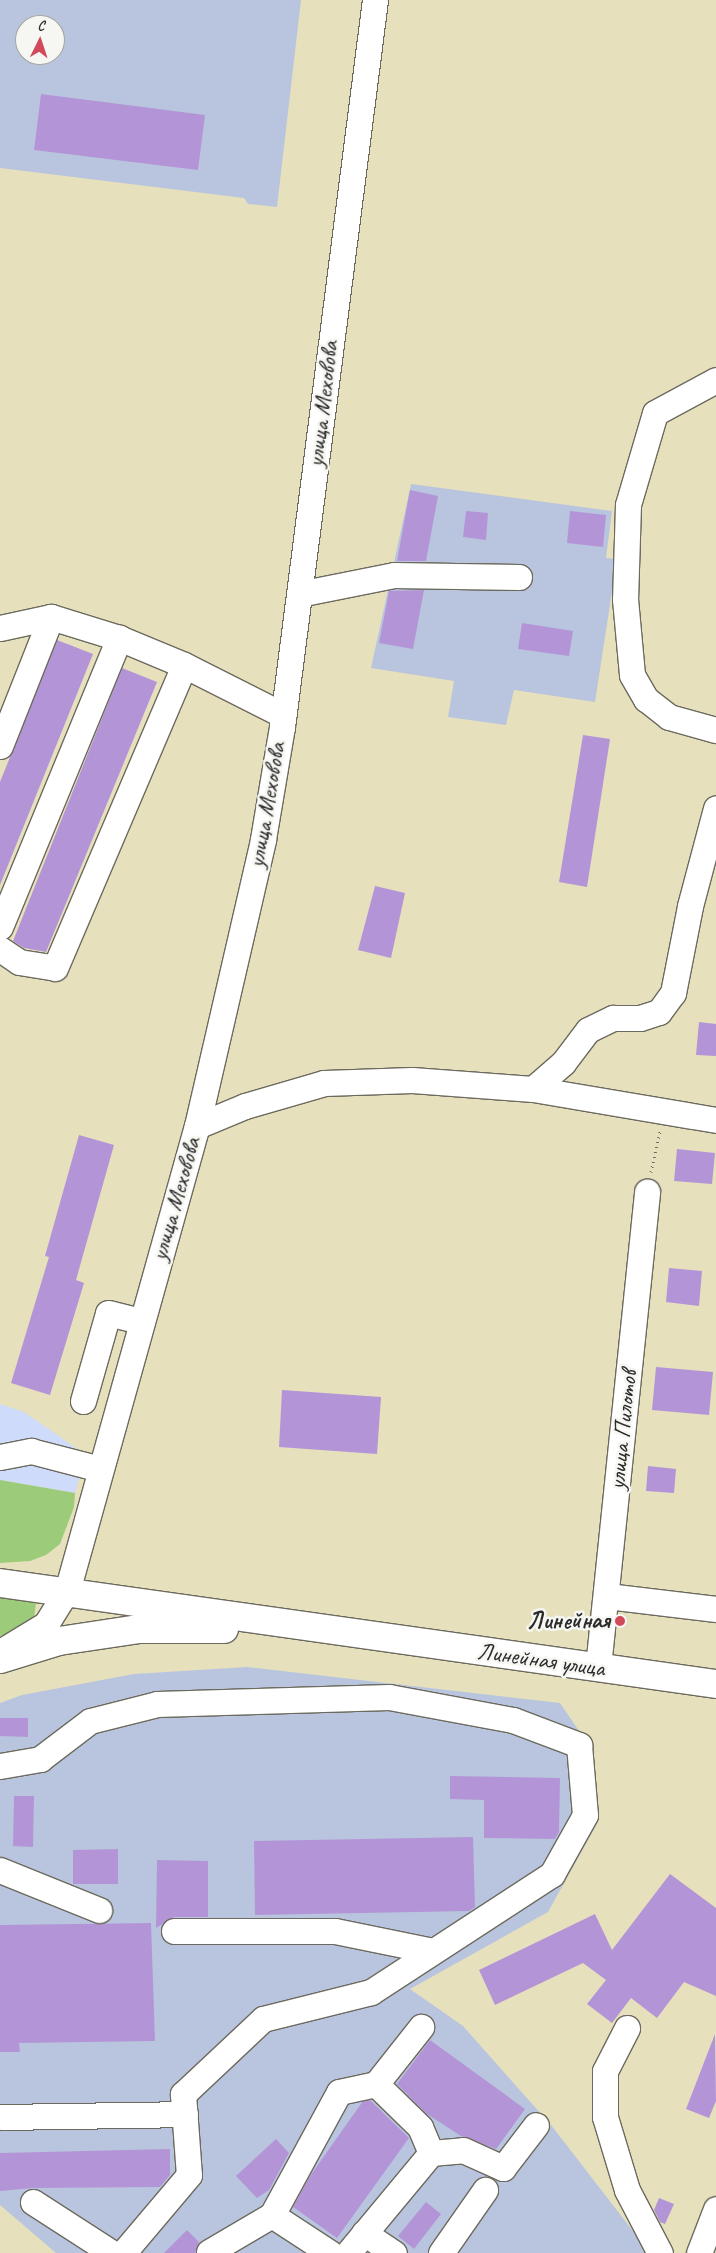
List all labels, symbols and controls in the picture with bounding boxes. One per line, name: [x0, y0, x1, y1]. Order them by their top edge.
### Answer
north arrow: [15, 15, 65, 65]
text: С: [37, 17, 45, 34]
street label: улица Меховова: [301, 339, 345, 469]
street label: улица Меховова: [242, 740, 292, 870]
street label: улица Меховова: [145, 1134, 207, 1264]
street label: улица Пилотов: [602, 1367, 644, 1493]
place label: Линейная: [527, 1607, 610, 1635]
marker: Линейная: [614, 1615, 626, 1627]
street label: Линейная улица: [474, 1637, 608, 1683]

